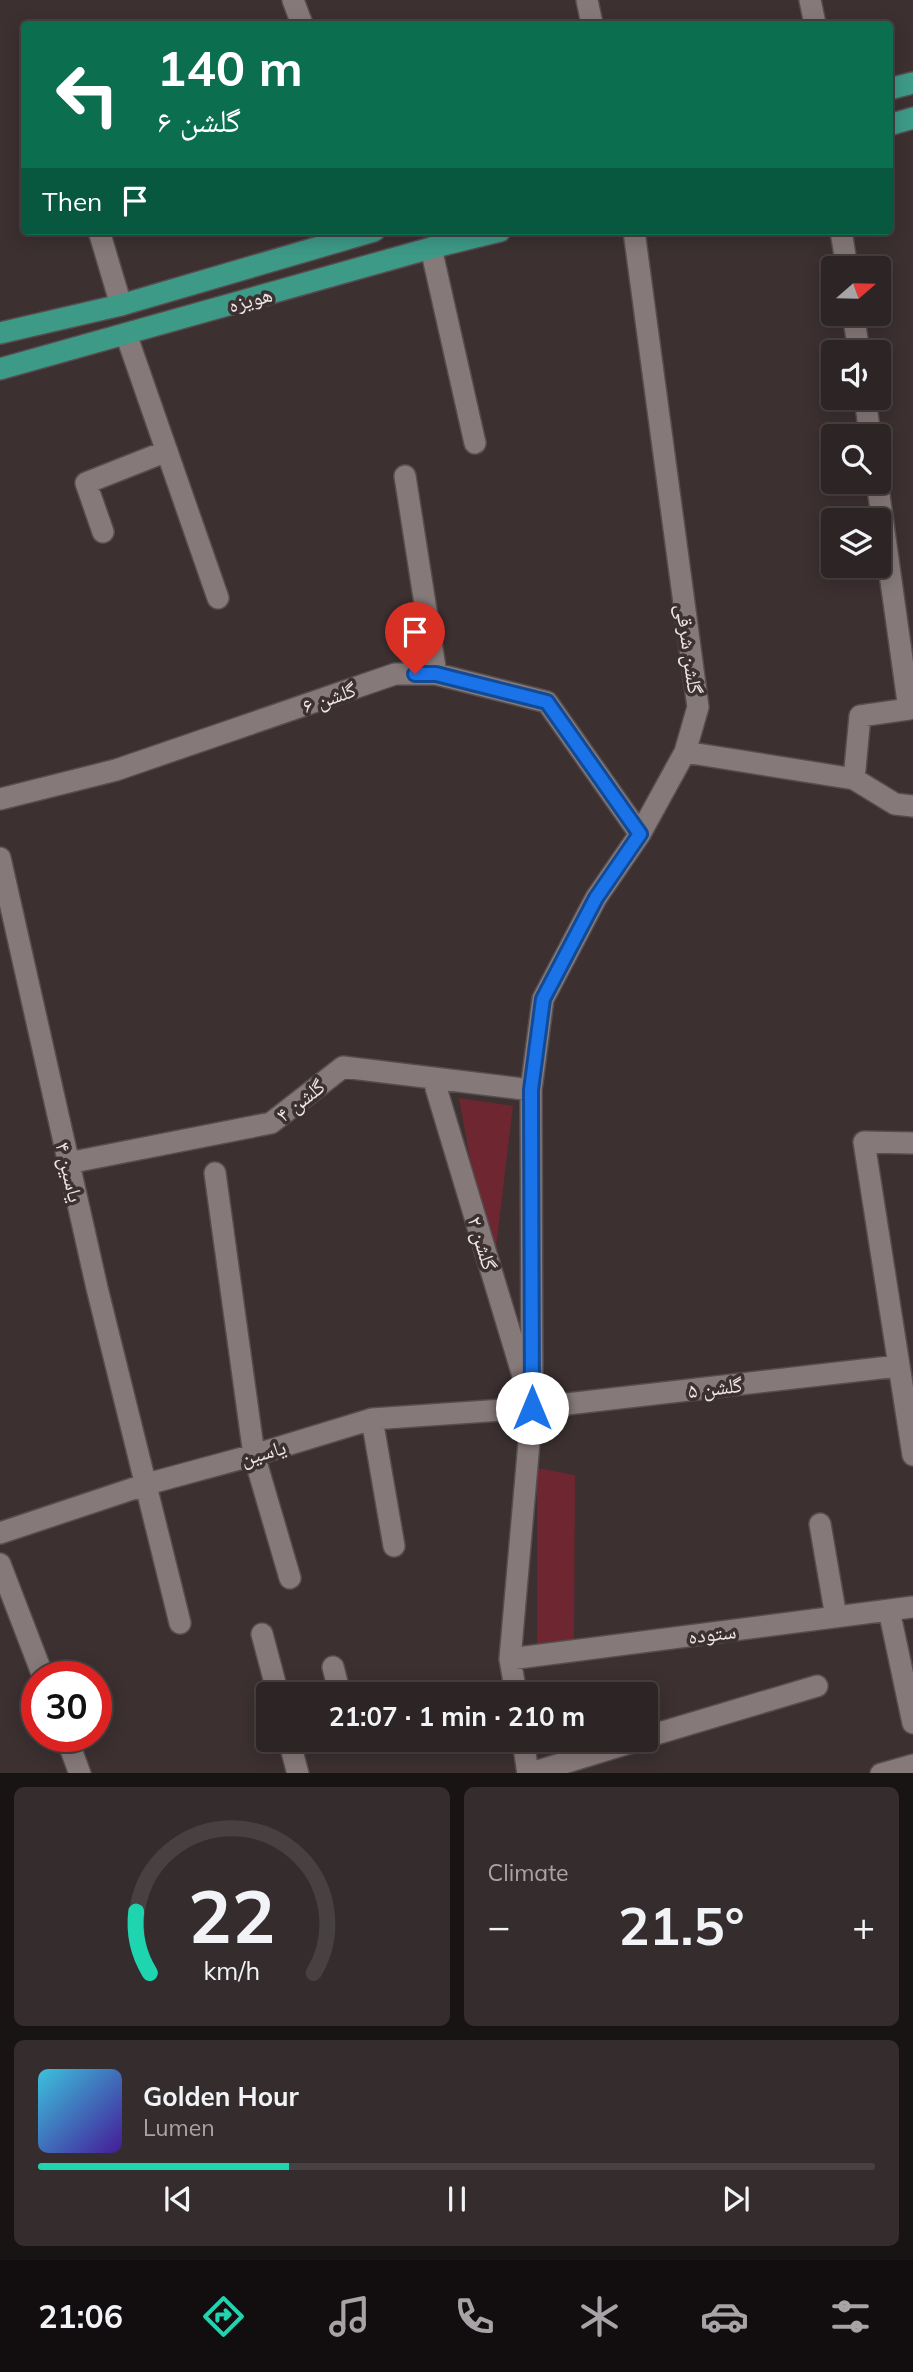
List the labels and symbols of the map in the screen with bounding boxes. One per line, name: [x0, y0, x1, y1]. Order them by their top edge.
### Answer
north arrow: [821, 256, 891, 326]
street label: هویزه: [225, 280, 275, 318]
pin: [385, 602, 445, 674]
street label: گلشن شرقی: [670, 602, 709, 696]
street label: گلشن ۶: [299, 676, 360, 719]
street label: گلشن ۴: [270, 1073, 331, 1128]
street label: یاسین ۴: [49, 1139, 90, 1205]
street label: گلشن ۲: [462, 1213, 504, 1274]
position arrow: [495, 1371, 569, 1445]
street label: گلشن ۵: [686, 1371, 744, 1404]
street label: یاسین: [237, 1433, 289, 1472]
street label: ستوده: [686, 1617, 738, 1649]
speed limit sign: 30: [21, 1661, 112, 1752]

